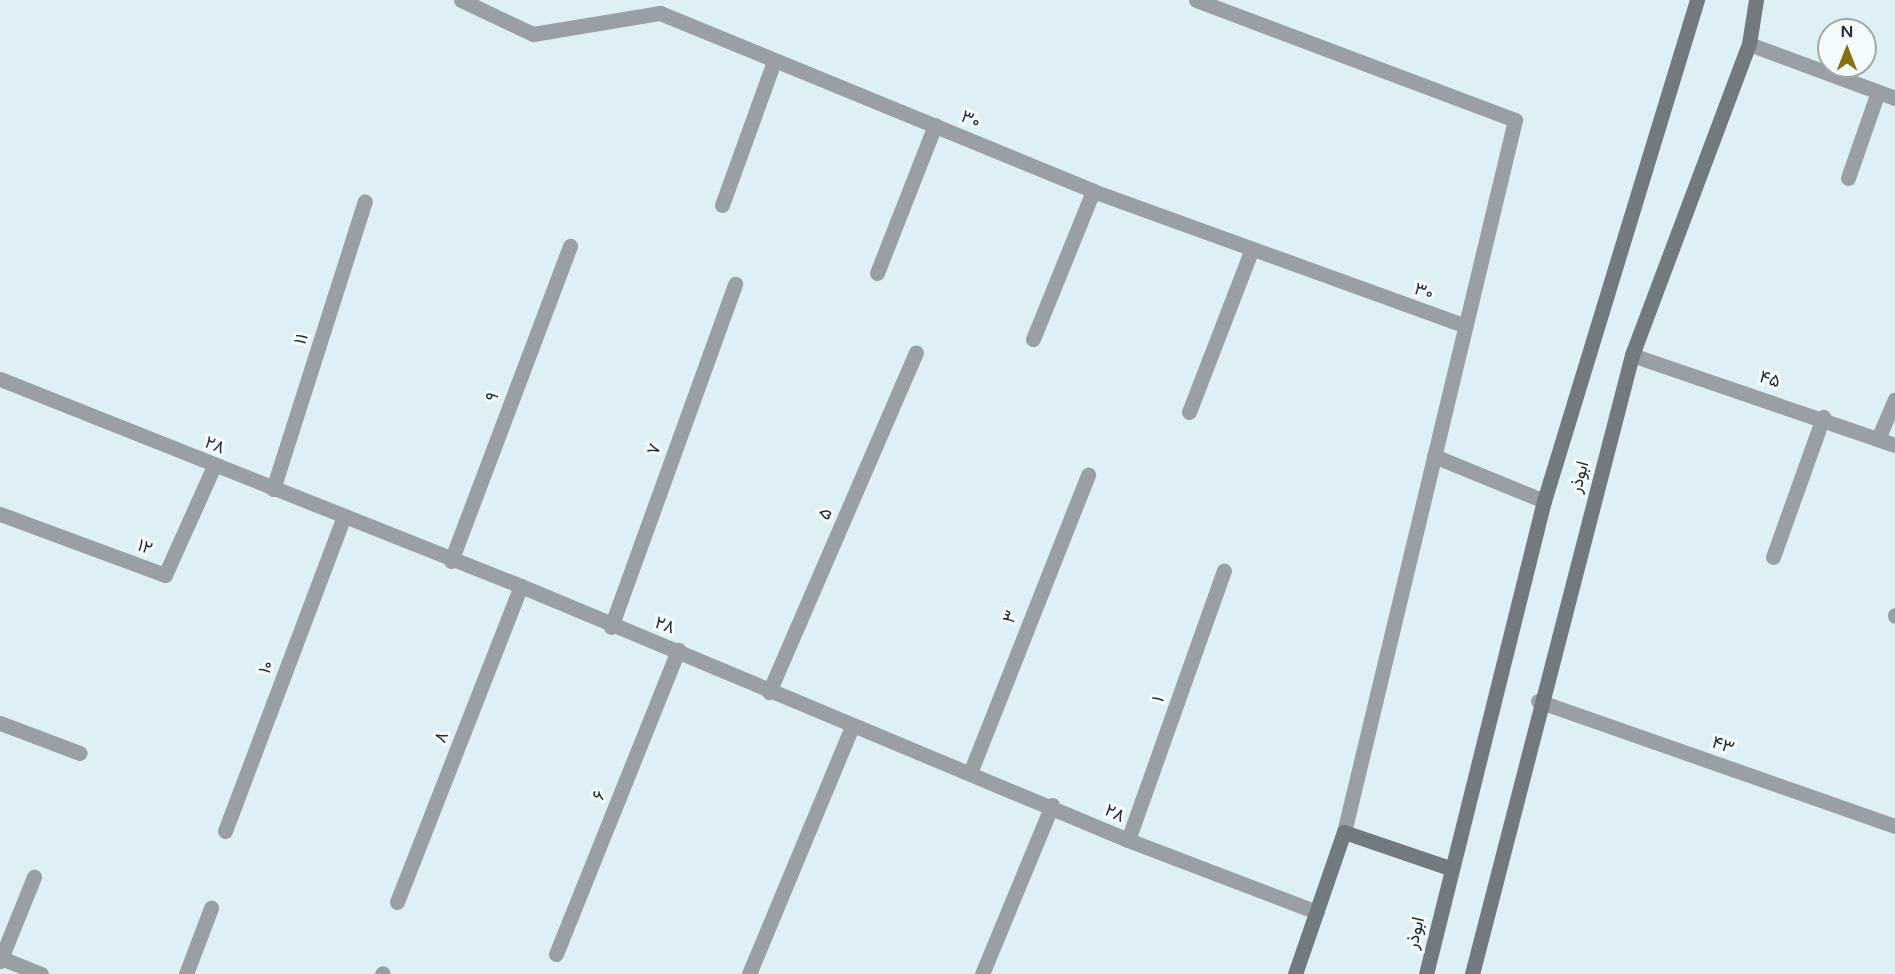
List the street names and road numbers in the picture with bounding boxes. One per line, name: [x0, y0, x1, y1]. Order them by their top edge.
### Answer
street label: ۳۰: [958, 105, 984, 133]
street label: ۳۰: [1411, 278, 1437, 304]
street label: ۱۱: [289, 331, 313, 347]
street label: ۴۵: [1757, 365, 1783, 393]
street label: ۹: [480, 389, 504, 405]
street label: ۲۸: [202, 431, 228, 459]
street label: ۷: [642, 440, 666, 458]
street label: ابوذر: [1564, 459, 1594, 495]
street label: ۵: [813, 505, 837, 523]
street label: ۱۲: [134, 534, 156, 560]
street label: ۳: [998, 607, 1022, 627]
street label: ۲۸: [652, 612, 678, 638]
street label: ۱۰: [254, 657, 278, 677]
street label: ۱: [1147, 693, 1169, 705]
street label: ۸: [429, 728, 453, 746]
street label: ۴۳: [1709, 731, 1737, 759]
street label: ۶: [587, 787, 611, 803]
street label: ۲۸: [1101, 799, 1129, 827]
street label: ابوذر: [1401, 915, 1429, 951]

